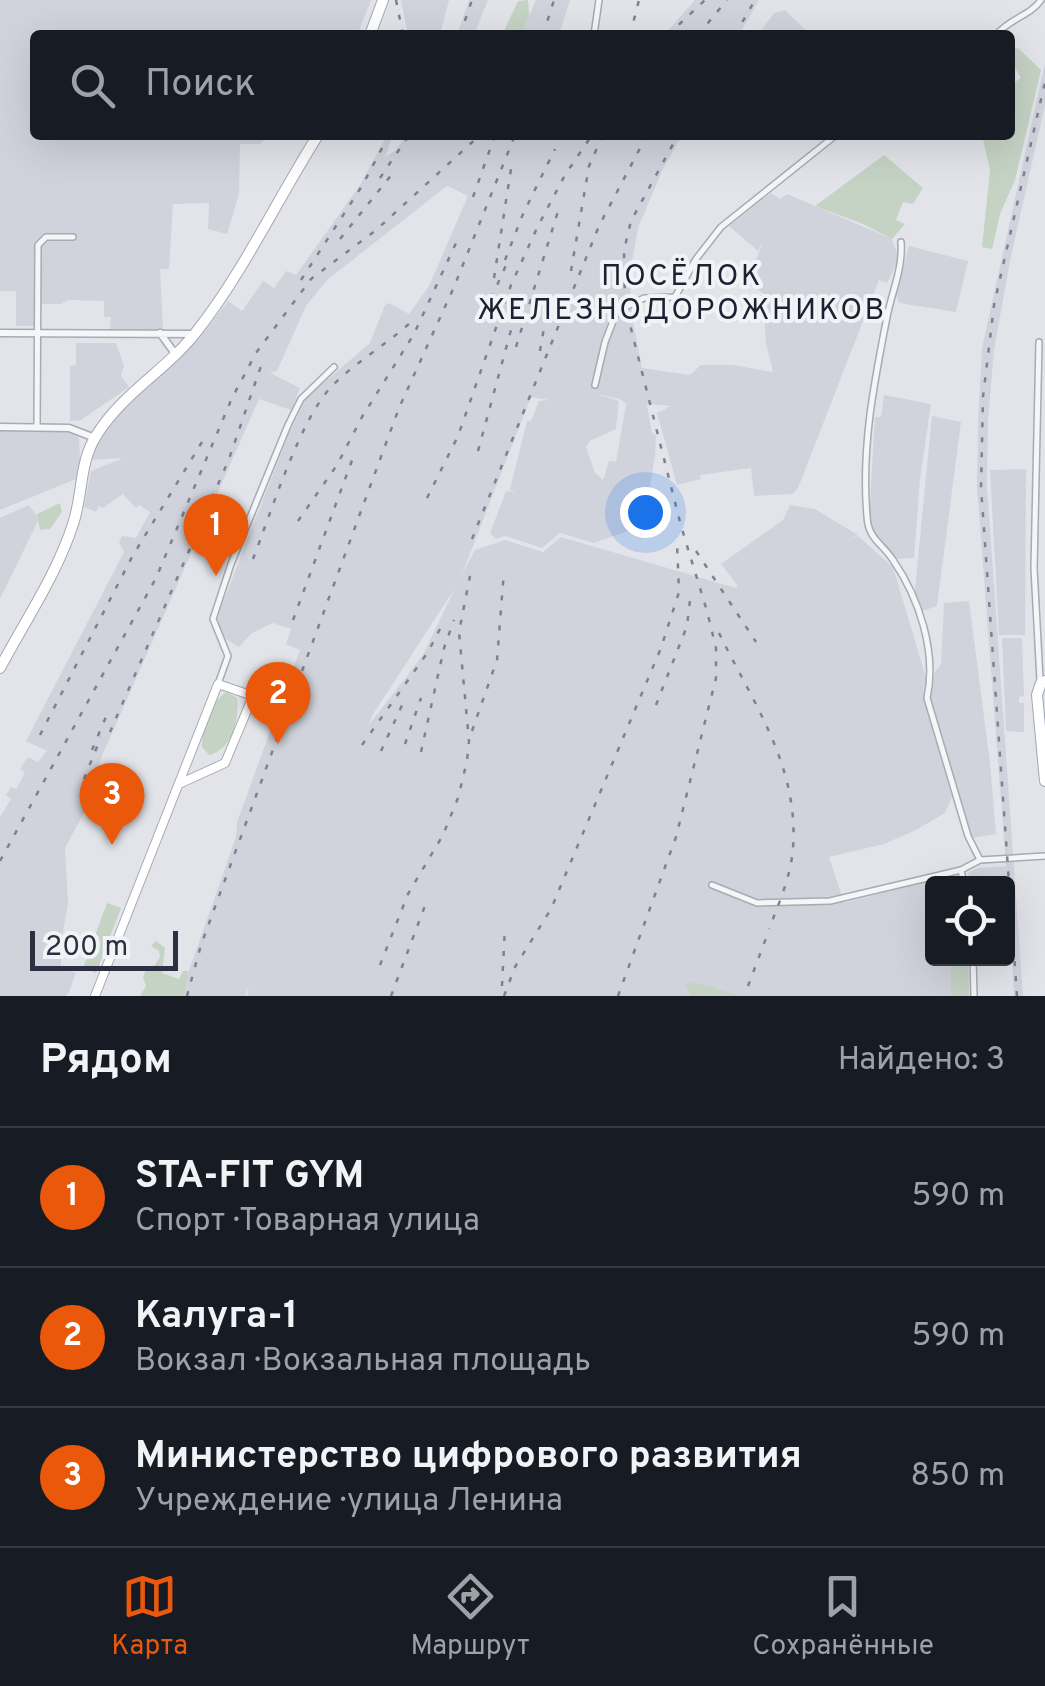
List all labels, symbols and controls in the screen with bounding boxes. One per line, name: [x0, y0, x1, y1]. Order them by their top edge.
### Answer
search box: [30, 30, 1015, 140]
icon: search: [65, 58, 120, 113]
text: Поиск: [145, 61, 256, 110]
district label: ПОСЁЛОК ЖЕЛЕЗНОДОРОЖНИКОВ: [477, 257, 887, 330]
your location: [620, 487, 671, 538]
pin: 1: [184, 494, 248, 576]
pin: 2: [246, 662, 310, 744]
pin: 3: [80, 762, 144, 845]
map controls: [925, 876, 1015, 966]
button: locate: [925, 876, 1015, 966]
scale bar: [30, 926, 178, 970]
text: 200 m: [45, 930, 128, 966]
text: Рядом: [40, 1035, 172, 1088]
text: Найдено: 3: [838, 1041, 1005, 1081]
text: STA-FIT GYM: [135, 1153, 364, 1202]
text: 1: [66, 1177, 79, 1217]
text: 590 m: [911, 1177, 1005, 1217]
text: Спорт · Товарная улица: [135, 1202, 480, 1242]
text: Калуга-1: [135, 1293, 298, 1342]
text: 2: [63, 1317, 82, 1357]
text: 590 m: [911, 1317, 1005, 1357]
text: Вокзал · Вокзальная площадь: [135, 1342, 591, 1382]
text: Министерство цифрового развития: [135, 1433, 802, 1482]
text: 3: [63, 1457, 82, 1497]
text: 850 m: [910, 1457, 1005, 1497]
text: Учреждение · улица Ленина: [135, 1482, 563, 1522]
tab: Карта: [111, 1569, 188, 1665]
tab: Маршрут: [410, 1569, 530, 1665]
tab: Сохранённые: [752, 1569, 934, 1665]

